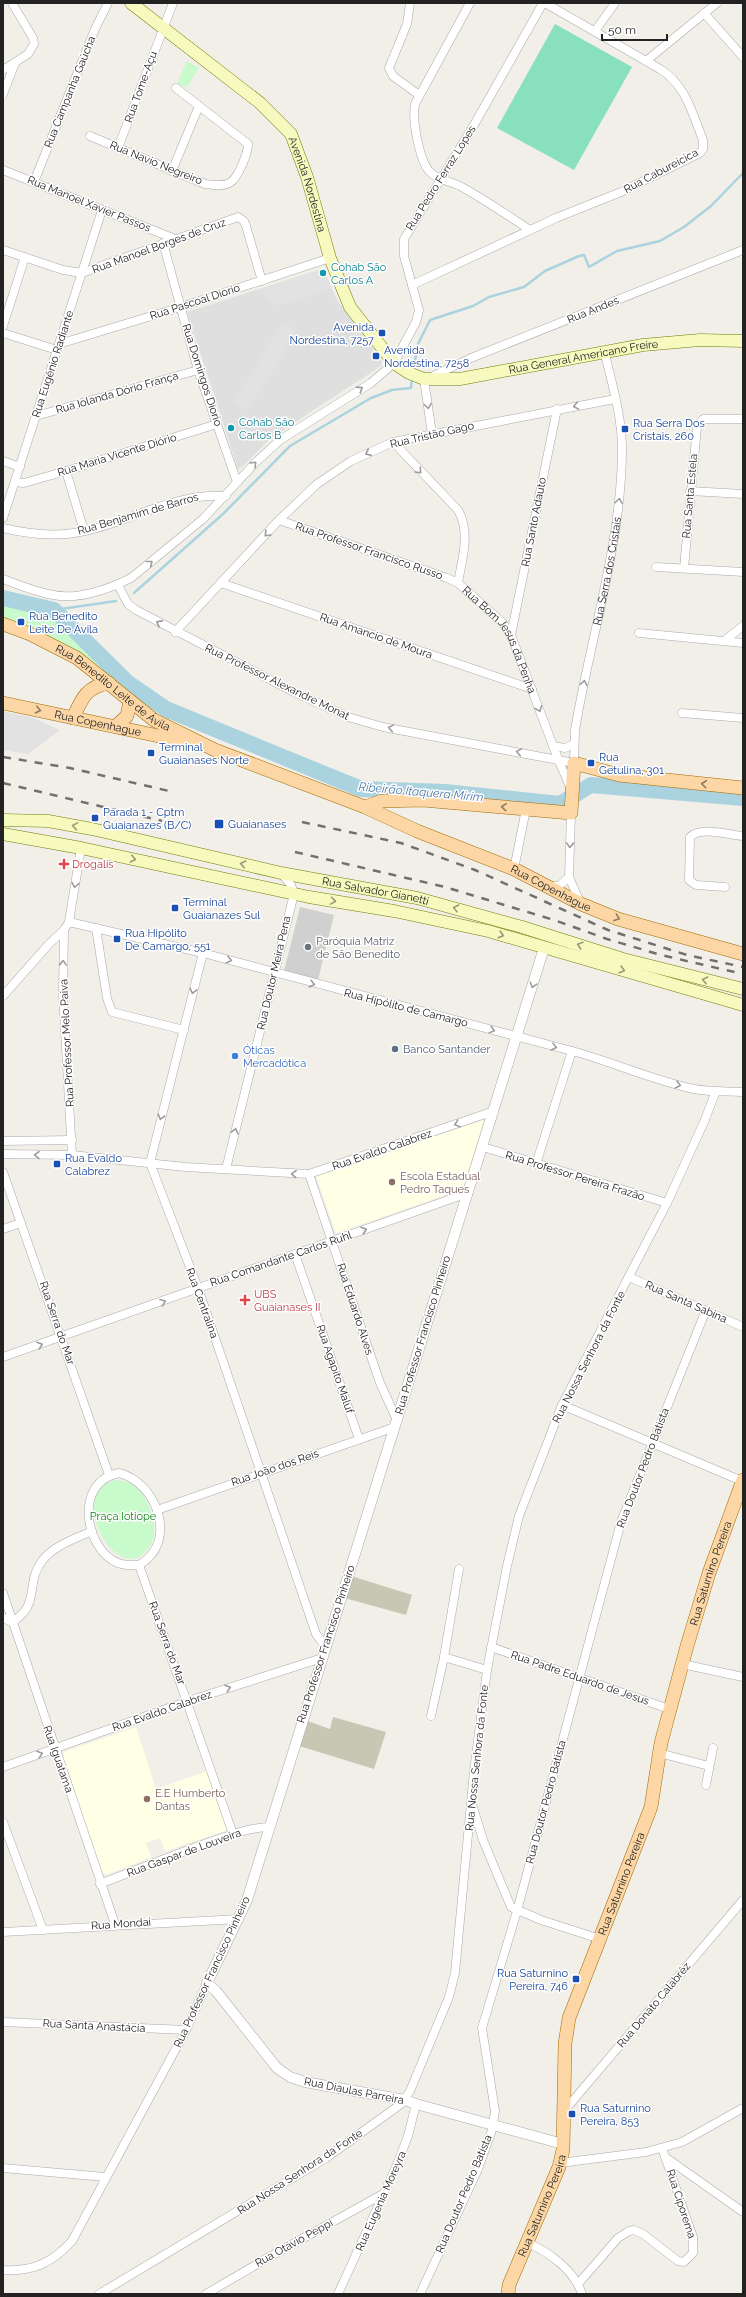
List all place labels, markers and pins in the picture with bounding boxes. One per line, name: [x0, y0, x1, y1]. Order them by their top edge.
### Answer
place label: Cohab São Carlos A: [331, 261, 387, 287]
marker: Cohab São Carlos A: [318, 268, 328, 278]
place label: Avenida Nordestina, 7257: [290, 321, 374, 347]
marker: Avenida Nordestina, 7257: [377, 328, 387, 338]
place label: Avenida Nordestina, 7258: [384, 344, 469, 370]
marker: Avenida Nordestina, 7258: [371, 351, 381, 361]
place label: Cohab São Carlos B: [239, 416, 295, 442]
place label: Rua Serra Dos Cristais, 260: [633, 417, 705, 443]
marker: Cohab São Carlos B: [226, 423, 236, 433]
marker: Rua Serra Dos Cristais, 260: [620, 424, 630, 434]
place label: Rua Benedito Leite De Ávila: [29, 610, 98, 636]
marker: Rua Benedito Leite De Ávila: [16, 617, 26, 627]
place label: Terminal Guaianases Norte: [159, 741, 249, 767]
marker: Terminal Guaianases Norte: [146, 748, 156, 758]
place label: Rua Getulina, 301: [599, 751, 664, 777]
marker: Rua Getulina, 301: [586, 758, 596, 768]
place label: Parada 1 - Cptm Guaianazes (B/C): [103, 806, 191, 832]
marker: Parada 1 - Cptm Guaianazes (B/C): [90, 813, 100, 823]
marker: Guaianases: [213, 818, 225, 830]
place label: Guaianases: [228, 818, 286, 831]
place label: Drogalis: [72, 858, 114, 871]
marker: Drogalis: [59, 859, 69, 869]
place label: Terminal Guaianazes Sul: [183, 896, 260, 922]
marker: Terminal Guaianazes Sul: [170, 903, 180, 913]
place label: Rua Hipólito De Camargo, 551: [125, 927, 211, 953]
marker: Rua Hipólito De Camargo, 551: [112, 934, 122, 944]
place label: Paróquia Matriz de São Benedito: [316, 935, 401, 961]
marker: Paróquia Matriz de São Benedito: [303, 942, 313, 952]
place label: Óticas Mercadótica: [243, 1043, 306, 1070]
place label: Banco Santander: [403, 1043, 490, 1056]
marker: Banco Santander: [390, 1044, 400, 1054]
marker: Óticas Mercadótica: [230, 1051, 240, 1061]
place label: Rua Evaldo Calabrez: [65, 1152, 122, 1178]
marker: Rua Evaldo Calabrez: [52, 1159, 62, 1169]
place label: Escola Estadual Pedro Taques: [400, 1170, 480, 1196]
marker: Escola Estadual Pedro Taques: [387, 1177, 397, 1187]
place label: UBS Guaianases II: [254, 1288, 321, 1314]
marker: UBS Guaianases II: [239, 1294, 251, 1306]
place label: E.E Humberto Dantas: [155, 1787, 226, 1813]
marker: E.E Humberto Dantas: [142, 1794, 152, 1804]
place label: Rua Saturnino Pereira, 746: [497, 1967, 568, 1993]
marker: Rua Saturnino Pereira, 746: [571, 1974, 581, 1984]
place label: Rua Saturnino Pereira, 853: [580, 2102, 651, 2128]
marker: Rua Saturnino Pereira, 853: [567, 2109, 577, 2119]

